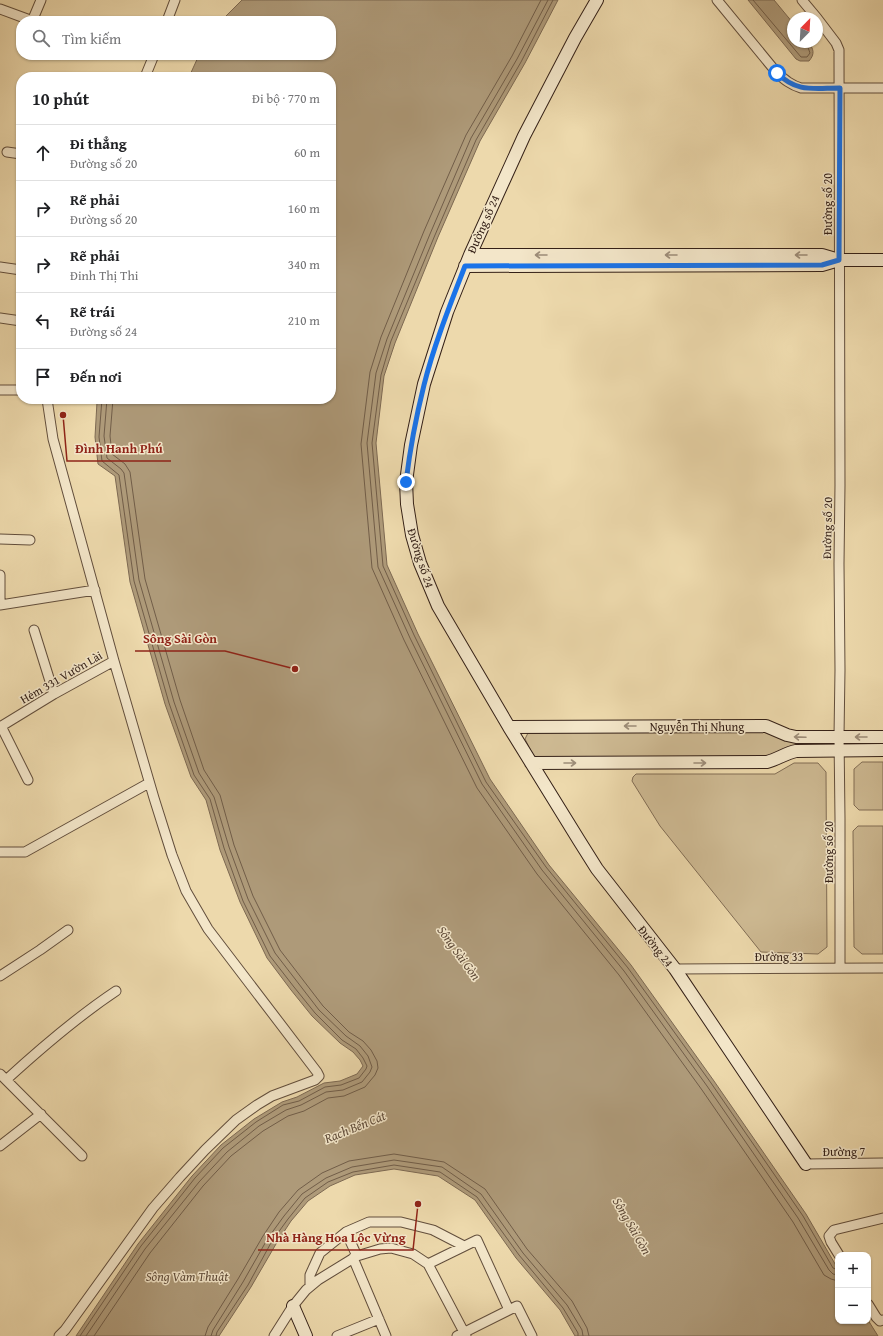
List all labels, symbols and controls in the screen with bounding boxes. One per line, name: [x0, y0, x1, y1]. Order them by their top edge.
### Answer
north arrow: [787, 12, 823, 48]
search box: [16, 16, 336, 60]
icon: search: [30, 27, 52, 49]
text: Tìm kiếm: [62, 28, 121, 49]
route start: [768, 64, 786, 82]
text: 10 phút: [32, 86, 89, 111]
text: Đi bộ · 770 m: [252, 89, 320, 108]
text: Đi thẳng: [70, 133, 127, 154]
icon: ahead: [32, 142, 54, 164]
text: 60 m: [294, 143, 320, 162]
text: Đường số 20: [70, 154, 137, 173]
street label: Đường số 20: [819, 173, 836, 235]
text: Rẽ phải: [70, 189, 120, 210]
street label: Đường số 24: [463, 192, 503, 256]
icon: right: [32, 198, 54, 220]
text: 160 m: [288, 199, 320, 218]
text: Đường số 20: [70, 210, 137, 229]
text: Rẽ phải: [70, 245, 120, 266]
one-way arrow: [535, 251, 548, 259]
one-way arrow: [665, 251, 678, 259]
one-way arrow: [795, 251, 808, 259]
icon: right: [32, 254, 54, 276]
text: 340 m: [288, 255, 320, 274]
text: Đinh Thị Thi: [70, 266, 138, 285]
text: Rẽ trái: [70, 301, 115, 322]
icon: left: [32, 310, 54, 332]
text: 210 m: [288, 311, 320, 330]
text: Đường số 24: [70, 322, 137, 341]
icon: arrive: [32, 366, 54, 388]
text: Đến nơi: [70, 366, 122, 387]
callout: Đình Hanh Phú: [67, 436, 171, 461]
text: Đình Hanh Phú: [75, 439, 163, 458]
route end: [397, 473, 415, 491]
street label: Đường số 20: [818, 497, 836, 559]
street label: Đường số 24: [403, 526, 439, 590]
callout: Sông Sài Gòn: [135, 626, 225, 651]
text: Sông Sài Gòn: [143, 629, 217, 648]
street label: Hẻm 331 Vườn Lài: [17, 646, 106, 707]
street label: Nguyễn Thị Nhung: [650, 718, 744, 735]
one-way arrow: [624, 722, 637, 730]
one-way arrow: [794, 733, 807, 741]
one-way arrow: [855, 733, 868, 741]
one-way arrow: [563, 759, 576, 767]
one-way arrow: [693, 759, 706, 767]
street label: Đường số 20: [820, 821, 837, 883]
water label: Sông Sài Gòn: [433, 922, 486, 985]
street label: Đường 24: [634, 922, 678, 970]
street label: Đường 33: [755, 948, 803, 965]
water label: Rạch Bến Cát: [321, 1106, 389, 1148]
street label: Đường 7: [823, 1143, 866, 1160]
water label: Sông Sài Gòn: [608, 1194, 656, 1259]
callout: Nhà Hàng Hoa Lộc Vừng: [258, 1225, 413, 1250]
text: Nhà Hàng Hoa Lộc Vừng: [266, 1228, 406, 1247]
map controls: [835, 1252, 871, 1324]
button: +: [835, 1252, 871, 1288]
water label: Sông Vàm Thuật: [146, 1267, 229, 1286]
button: −: [835, 1288, 871, 1324]

